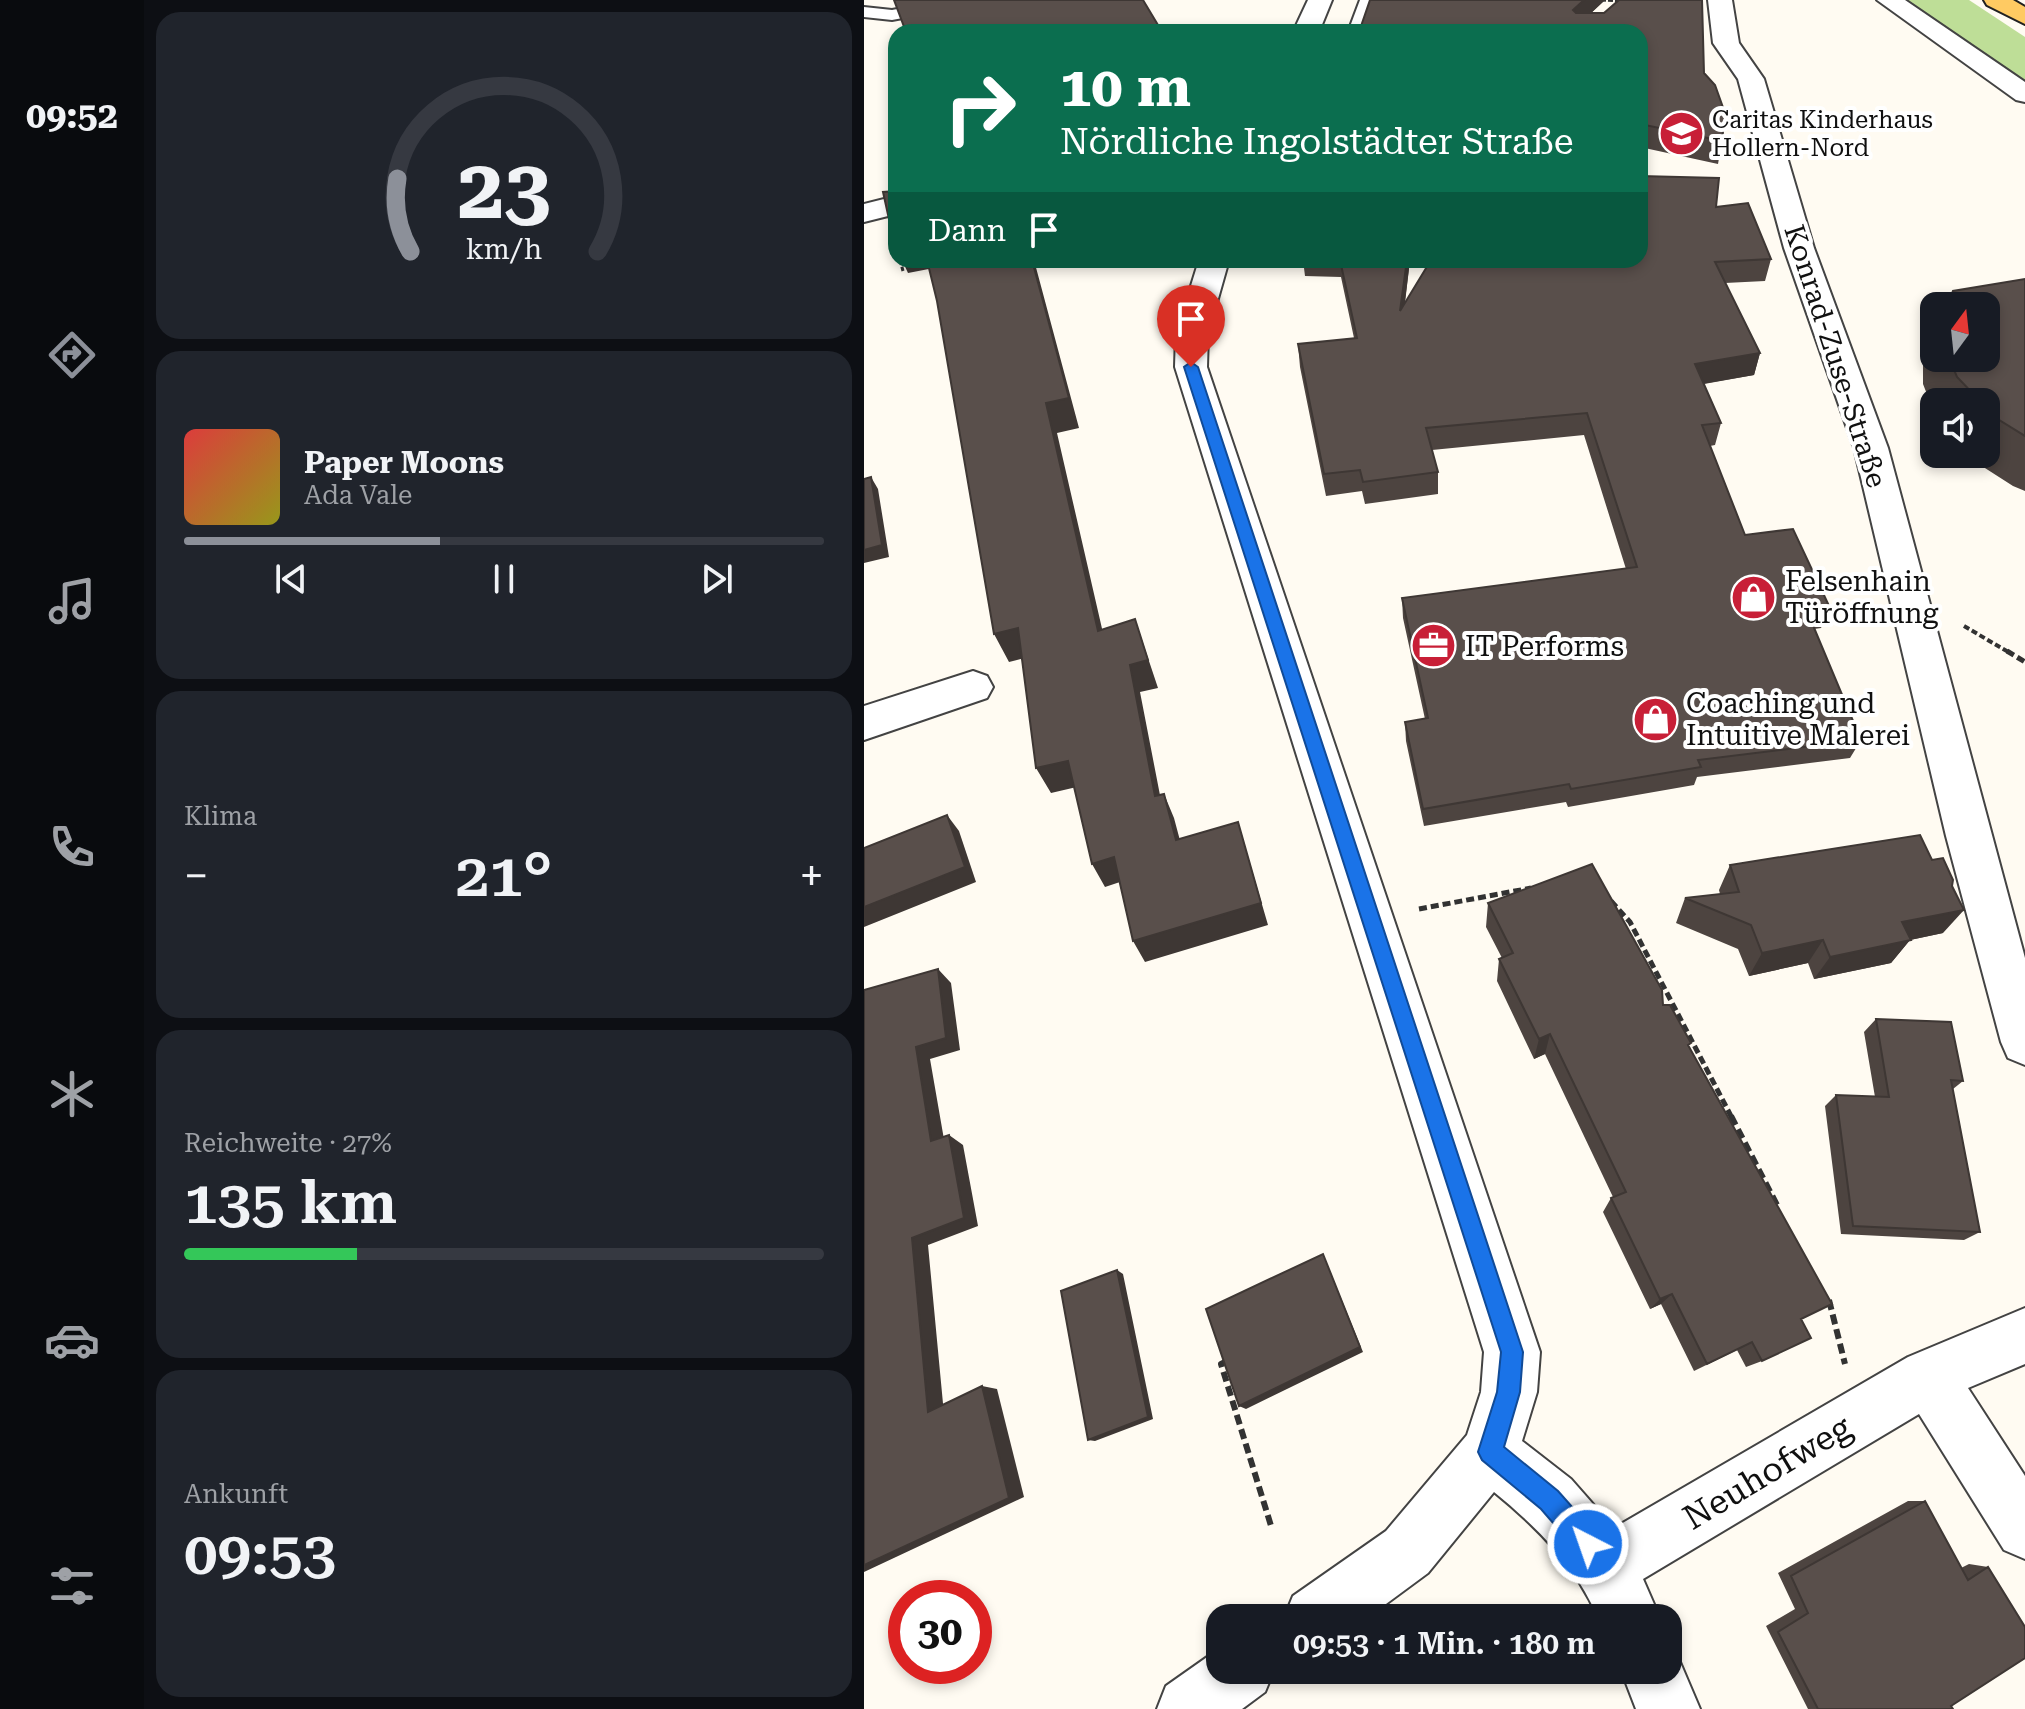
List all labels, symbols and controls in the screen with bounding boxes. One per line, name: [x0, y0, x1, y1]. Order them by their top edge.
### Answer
text: 10 m: [1060, 54, 1191, 120]
icon: right: [928, 56, 1032, 160]
text: 09:52: [26, 95, 118, 137]
place label: Caritas Kinderhaus Hollern-Nord: [1712, 106, 1933, 162]
school or university icon: Caritas Kinderhaus Hollern-Nord: [1657, 110, 1705, 158]
text: Nördliche Ingolstädter Straße: [1060, 121, 1574, 163]
text: 23: [457, 140, 551, 237]
icon: arrive: [1022, 208, 1066, 252]
text: Dann: [928, 213, 1006, 248]
street label: Konrad-Zuse-Straße: [1777, 221, 1894, 492]
text: km/h: [466, 232, 542, 266]
pin: [1157, 285, 1225, 367]
north arrow: [1920, 292, 2000, 372]
map controls: [1920, 292, 2000, 468]
icon: arrive: [1169, 297, 1213, 341]
icon: directions: [44, 327, 100, 383]
button: sound: [1920, 388, 2000, 468]
text: Paper Moons: [304, 445, 504, 480]
text: Ada Vale: [304, 480, 412, 510]
icon: previous: [269, 557, 313, 601]
icon: pause: [482, 557, 526, 601]
icon: next: [695, 557, 739, 601]
place label: Felsenhain Türöffnung: [1785, 565, 1939, 630]
icon: music: [44, 573, 100, 629]
shop icon: Felsenhain Türöffnung: [1730, 573, 1778, 621]
office icon: IT Performs: [1410, 622, 1458, 670]
place label: IT Performs: [1465, 630, 1624, 663]
place label: Coaching und Intuitive Malerei: [1686, 687, 1910, 752]
shop icon: Coaching und Intuitive Malerei: [1631, 695, 1679, 743]
text: Klima: [184, 801, 257, 831]
icon: phone: [44, 819, 100, 875]
text: 21°: [456, 840, 552, 911]
text: −: [184, 850, 209, 902]
text: +: [799, 850, 824, 902]
icon: climate: [44, 1066, 100, 1122]
text: Reichweite · 27%: [184, 1128, 392, 1158]
text: 135 km: [184, 1167, 397, 1238]
icon: car: [44, 1312, 100, 1368]
street label: Neuhofweg: [1676, 1406, 1859, 1538]
text: Ankunft: [184, 1479, 288, 1509]
position arrow: [1546, 1502, 1630, 1586]
text: 09:53: [184, 1518, 336, 1589]
icon: filters: [44, 1558, 100, 1614]
speed limit sign: 30: [888, 1580, 992, 1684]
text: 09:53 · 1 Min. · 180 m: [1293, 1626, 1595, 1661]

